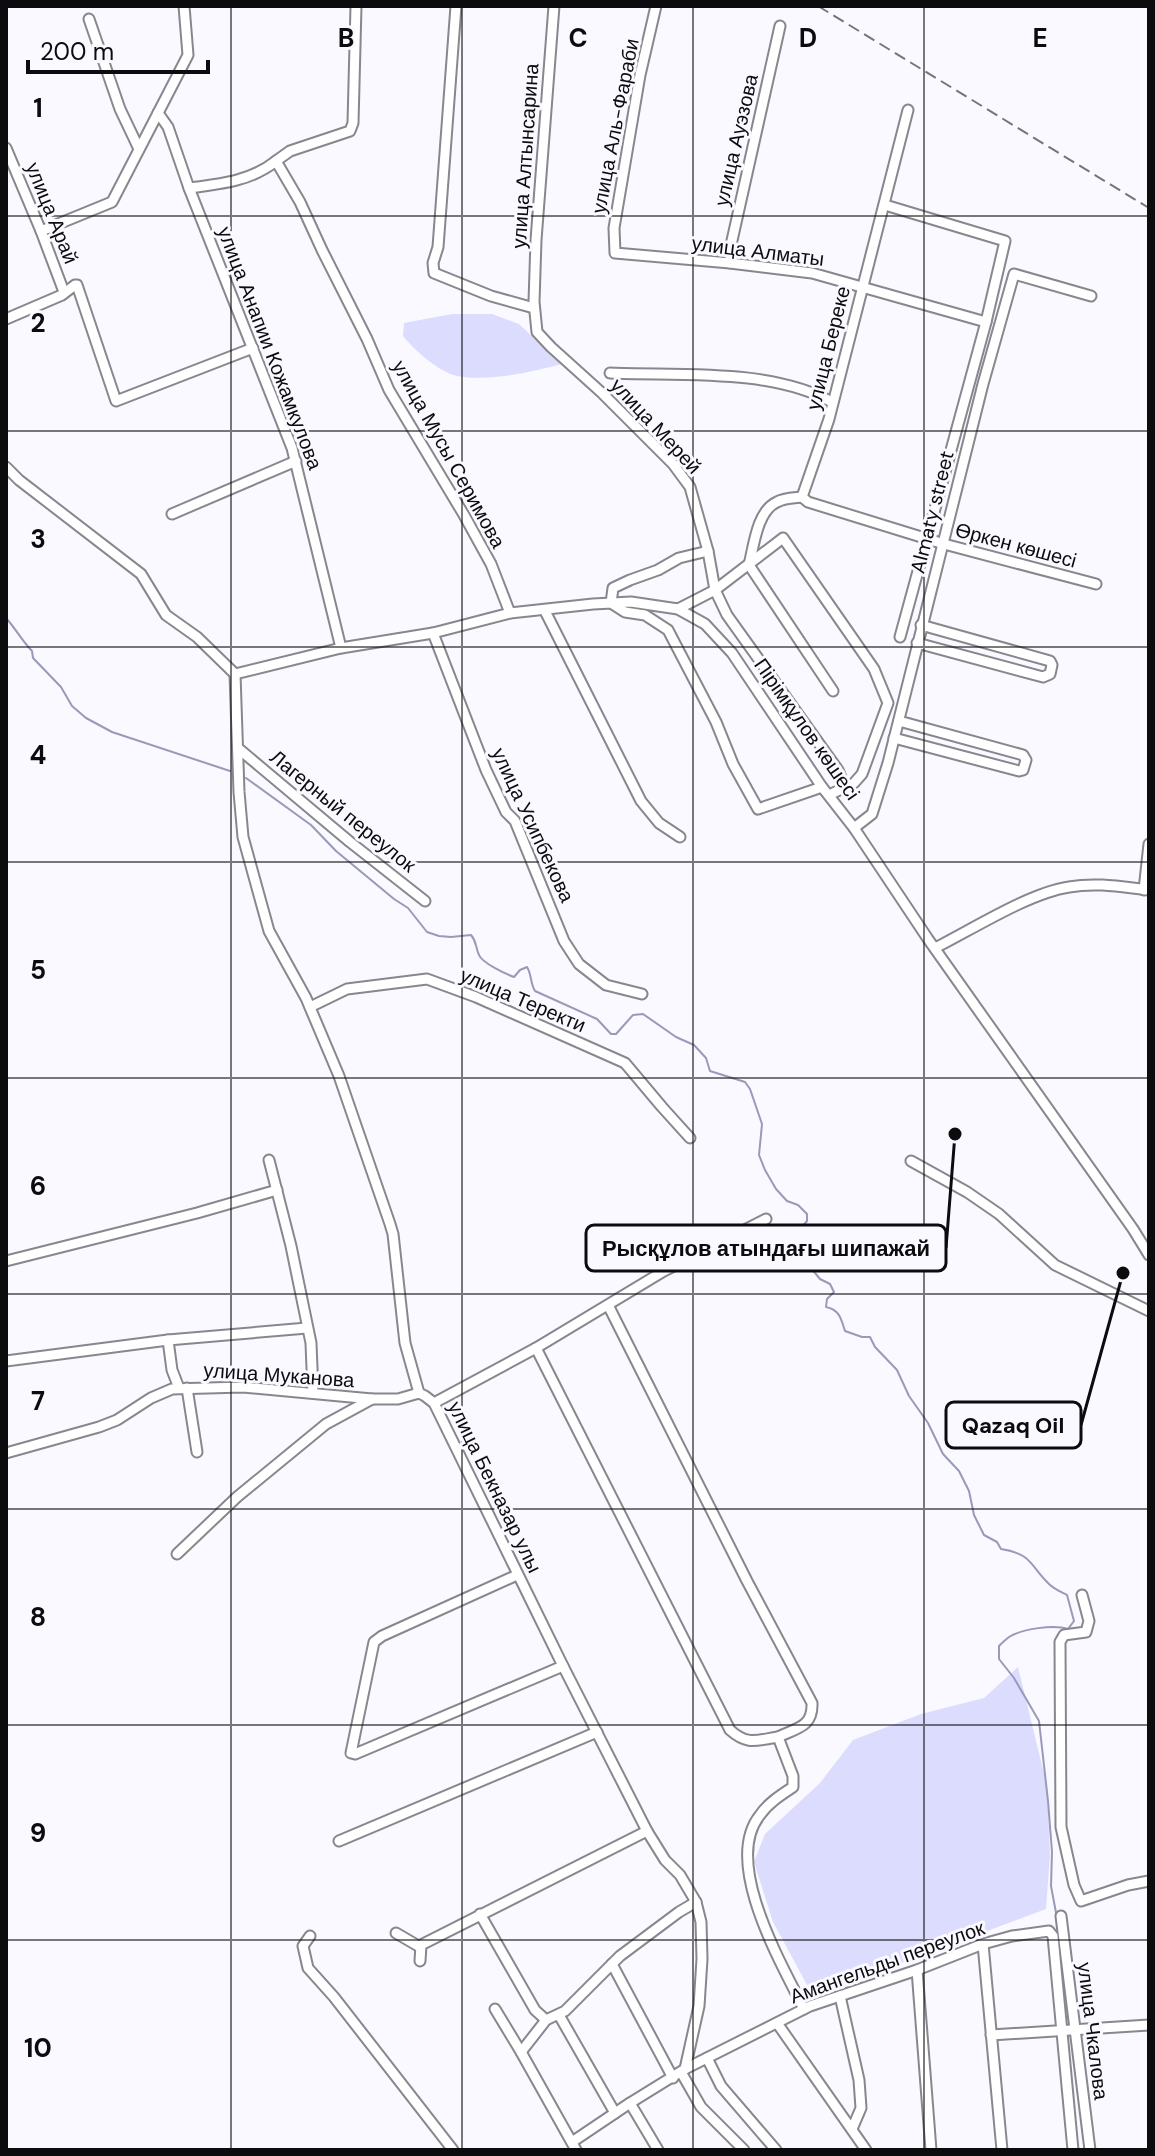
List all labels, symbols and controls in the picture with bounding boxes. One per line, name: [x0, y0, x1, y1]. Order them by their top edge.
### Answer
text: B: [338, 21, 354, 55]
text: C: [568, 21, 588, 55]
text: D: [799, 21, 817, 55]
text: E: [1032, 21, 1048, 55]
scale bar: [28, 24, 208, 74]
text: 200 m: [40, 36, 114, 67]
street label: улица Аль-Фараби: [585, 36, 645, 216]
street label: улица Алтынсарина: [506, 62, 544, 249]
street label: улица Ауэзова: [708, 71, 764, 209]
text: 1: [33, 91, 43, 125]
street label: улица Арай: [20, 158, 84, 268]
street label: улица Анапии Кожамкулова: [212, 223, 329, 474]
street label: улица Алматы: [690, 230, 826, 272]
street label: улица Береке: [800, 283, 856, 413]
text: 2: [30, 306, 46, 340]
street label: улица Мусы Серимова: [387, 355, 512, 553]
street label: улица Мерей: [605, 373, 707, 479]
street label: Almaty street: [904, 448, 960, 576]
street label: Өркен көшесі: [952, 516, 1080, 574]
text: 3: [30, 522, 46, 556]
street label: Пірімқұлов көшесі: [748, 653, 866, 805]
text: 4: [30, 738, 46, 772]
street label: Лагерный переулок: [265, 744, 422, 878]
street label: улица Усипбекова: [486, 744, 581, 907]
text: 5: [30, 953, 46, 987]
street label: улица Теректи: [456, 962, 590, 1038]
text: 6: [30, 1169, 46, 1203]
callout: Рысқұлов атындағы шипажай: [586, 1225, 946, 1271]
text: Рысқұлов атындағы шипажай: [602, 1234, 930, 1263]
street label: улица Муканова: [203, 1357, 356, 1393]
text: 7: [31, 1384, 45, 1418]
street label: улица Бекназар улы: [442, 1397, 548, 1577]
callout: Qazaq Oil: [946, 1402, 1081, 1448]
text: Qazaq Oil: [962, 1411, 1064, 1440]
text: 8: [30, 1600, 46, 1634]
text: 9: [30, 1816, 46, 1850]
street label: Амангельды переулок: [786, 1915, 988, 2009]
street label: улица Чкалова: [1072, 1961, 1114, 2102]
text: 10: [24, 2031, 52, 2065]

